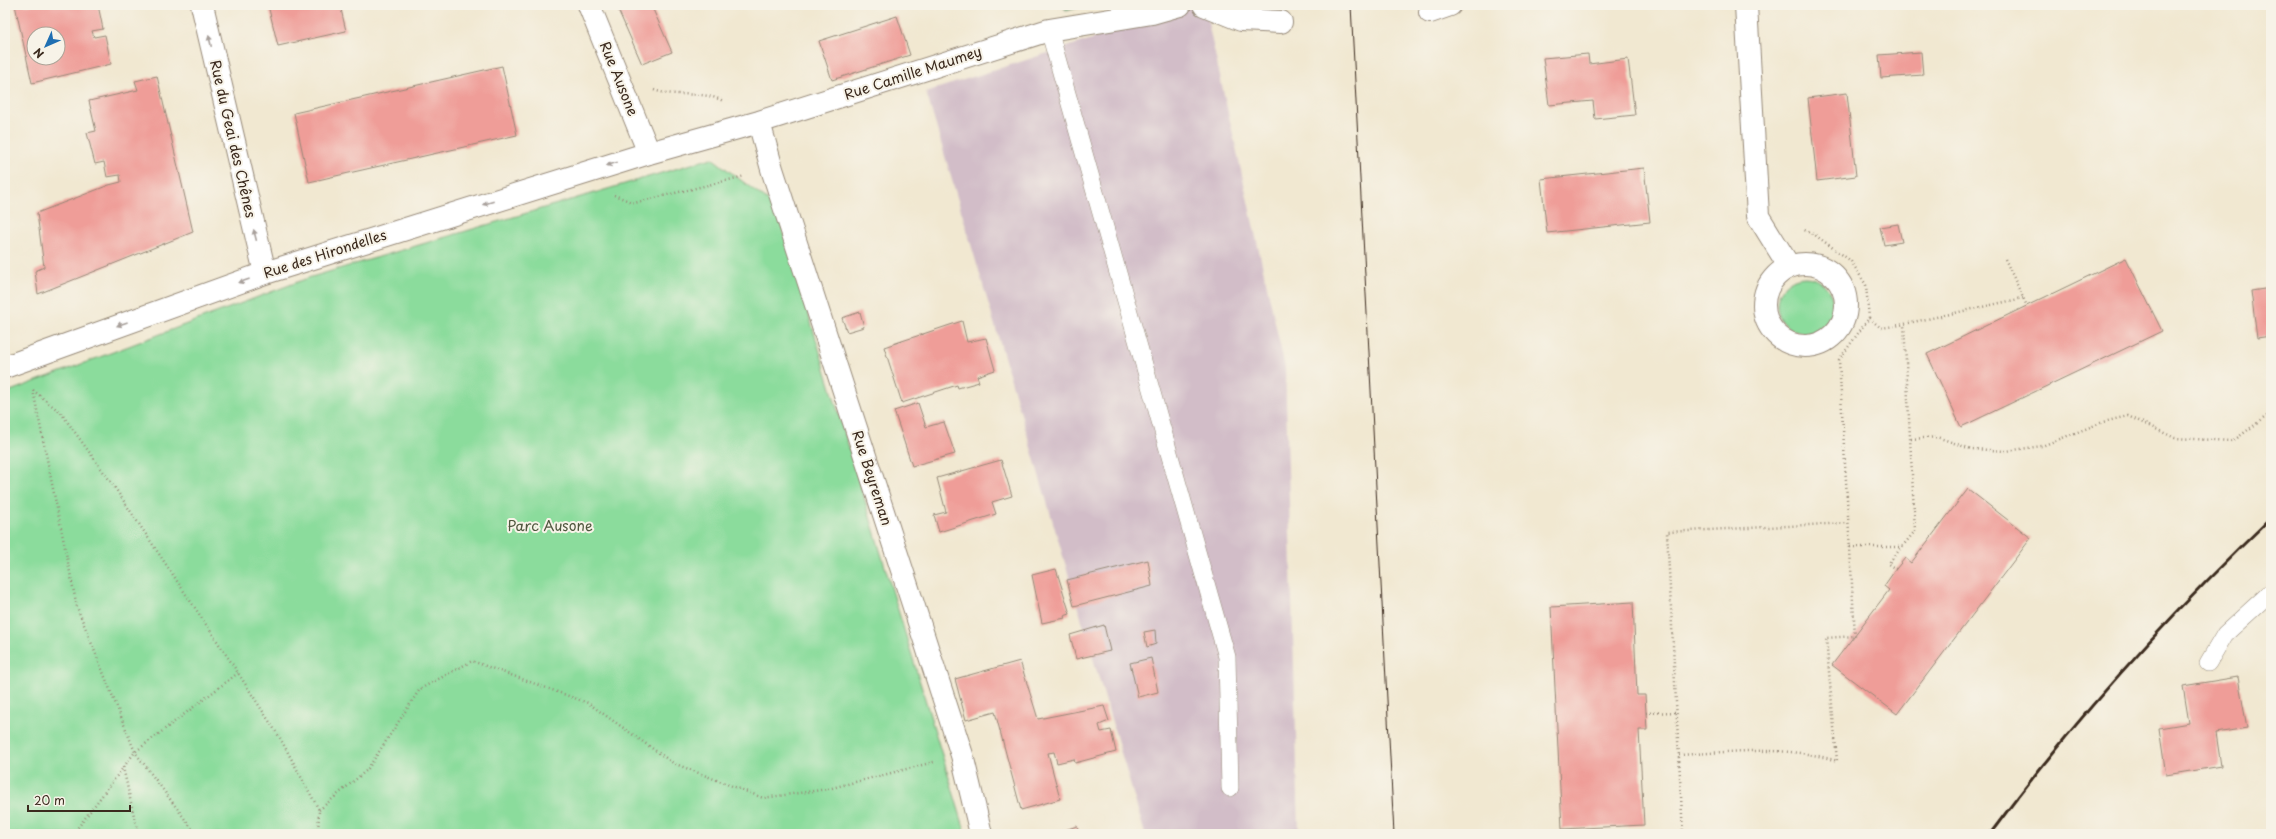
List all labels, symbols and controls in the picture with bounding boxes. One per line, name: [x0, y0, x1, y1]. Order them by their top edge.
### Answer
north arrow: [26, 26, 66, 66]
one-way arrow: [206, 34, 212, 47]
street label: Rue Ausone: [595, 38, 644, 119]
street label: Rue Camille Maumey: [841, 40, 984, 105]
text: N: [29, 44, 48, 63]
street label: Rue du Geai des Chênes: [205, 58, 262, 220]
one-way arrow: [606, 161, 618, 167]
one-way arrow: [482, 200, 494, 206]
street label: Rue des Hirondelles: [260, 224, 389, 283]
one-way arrow: [252, 229, 258, 241]
one-way arrow: [238, 278, 250, 284]
one-way arrow: [115, 322, 127, 328]
street label: Rue Beyreman: [847, 428, 898, 528]
park label: Parc Ausone: [507, 515, 593, 536]
scale bar: [28, 787, 130, 813]
text: 20 m: [34, 791, 65, 809]

